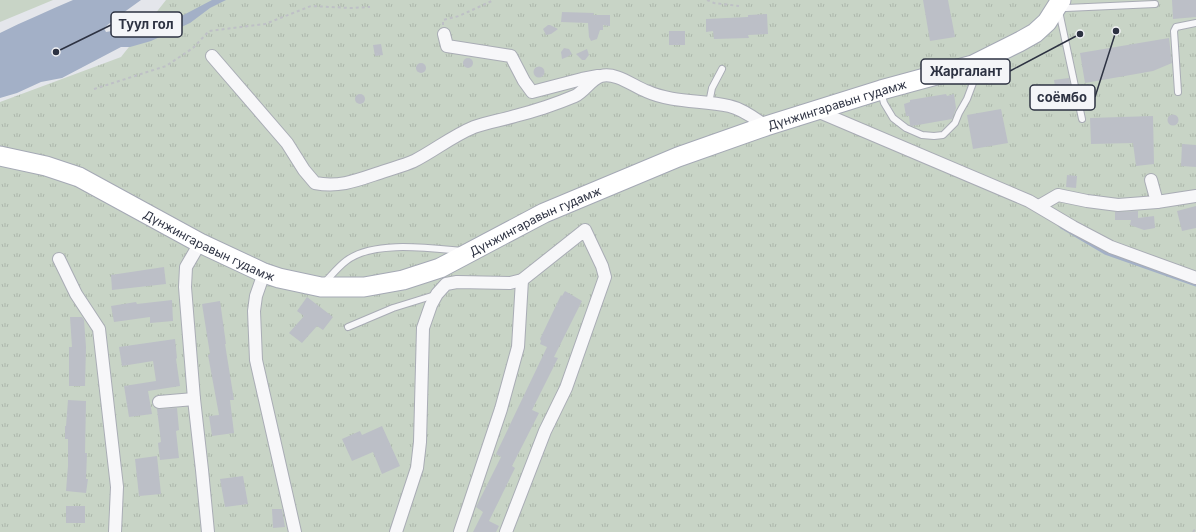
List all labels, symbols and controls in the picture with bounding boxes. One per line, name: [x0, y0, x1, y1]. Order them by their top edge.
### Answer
callout: Туул гол: [111, 12, 182, 37]
text: Туул гол: [118, 16, 174, 32]
callout: Жаргалант: [921, 59, 1010, 84]
text: Жаргалант: [930, 63, 1003, 79]
street label: Дүнжингаравын гудамж: [765, 76, 908, 133]
callout: соёмбо: [1030, 85, 1095, 110]
text: соёмбо: [1037, 89, 1087, 105]
street label: Дүнжингаравын гудамж: [466, 182, 604, 259]
street label: Дүнжингаравын гудамж: [141, 206, 277, 284]

